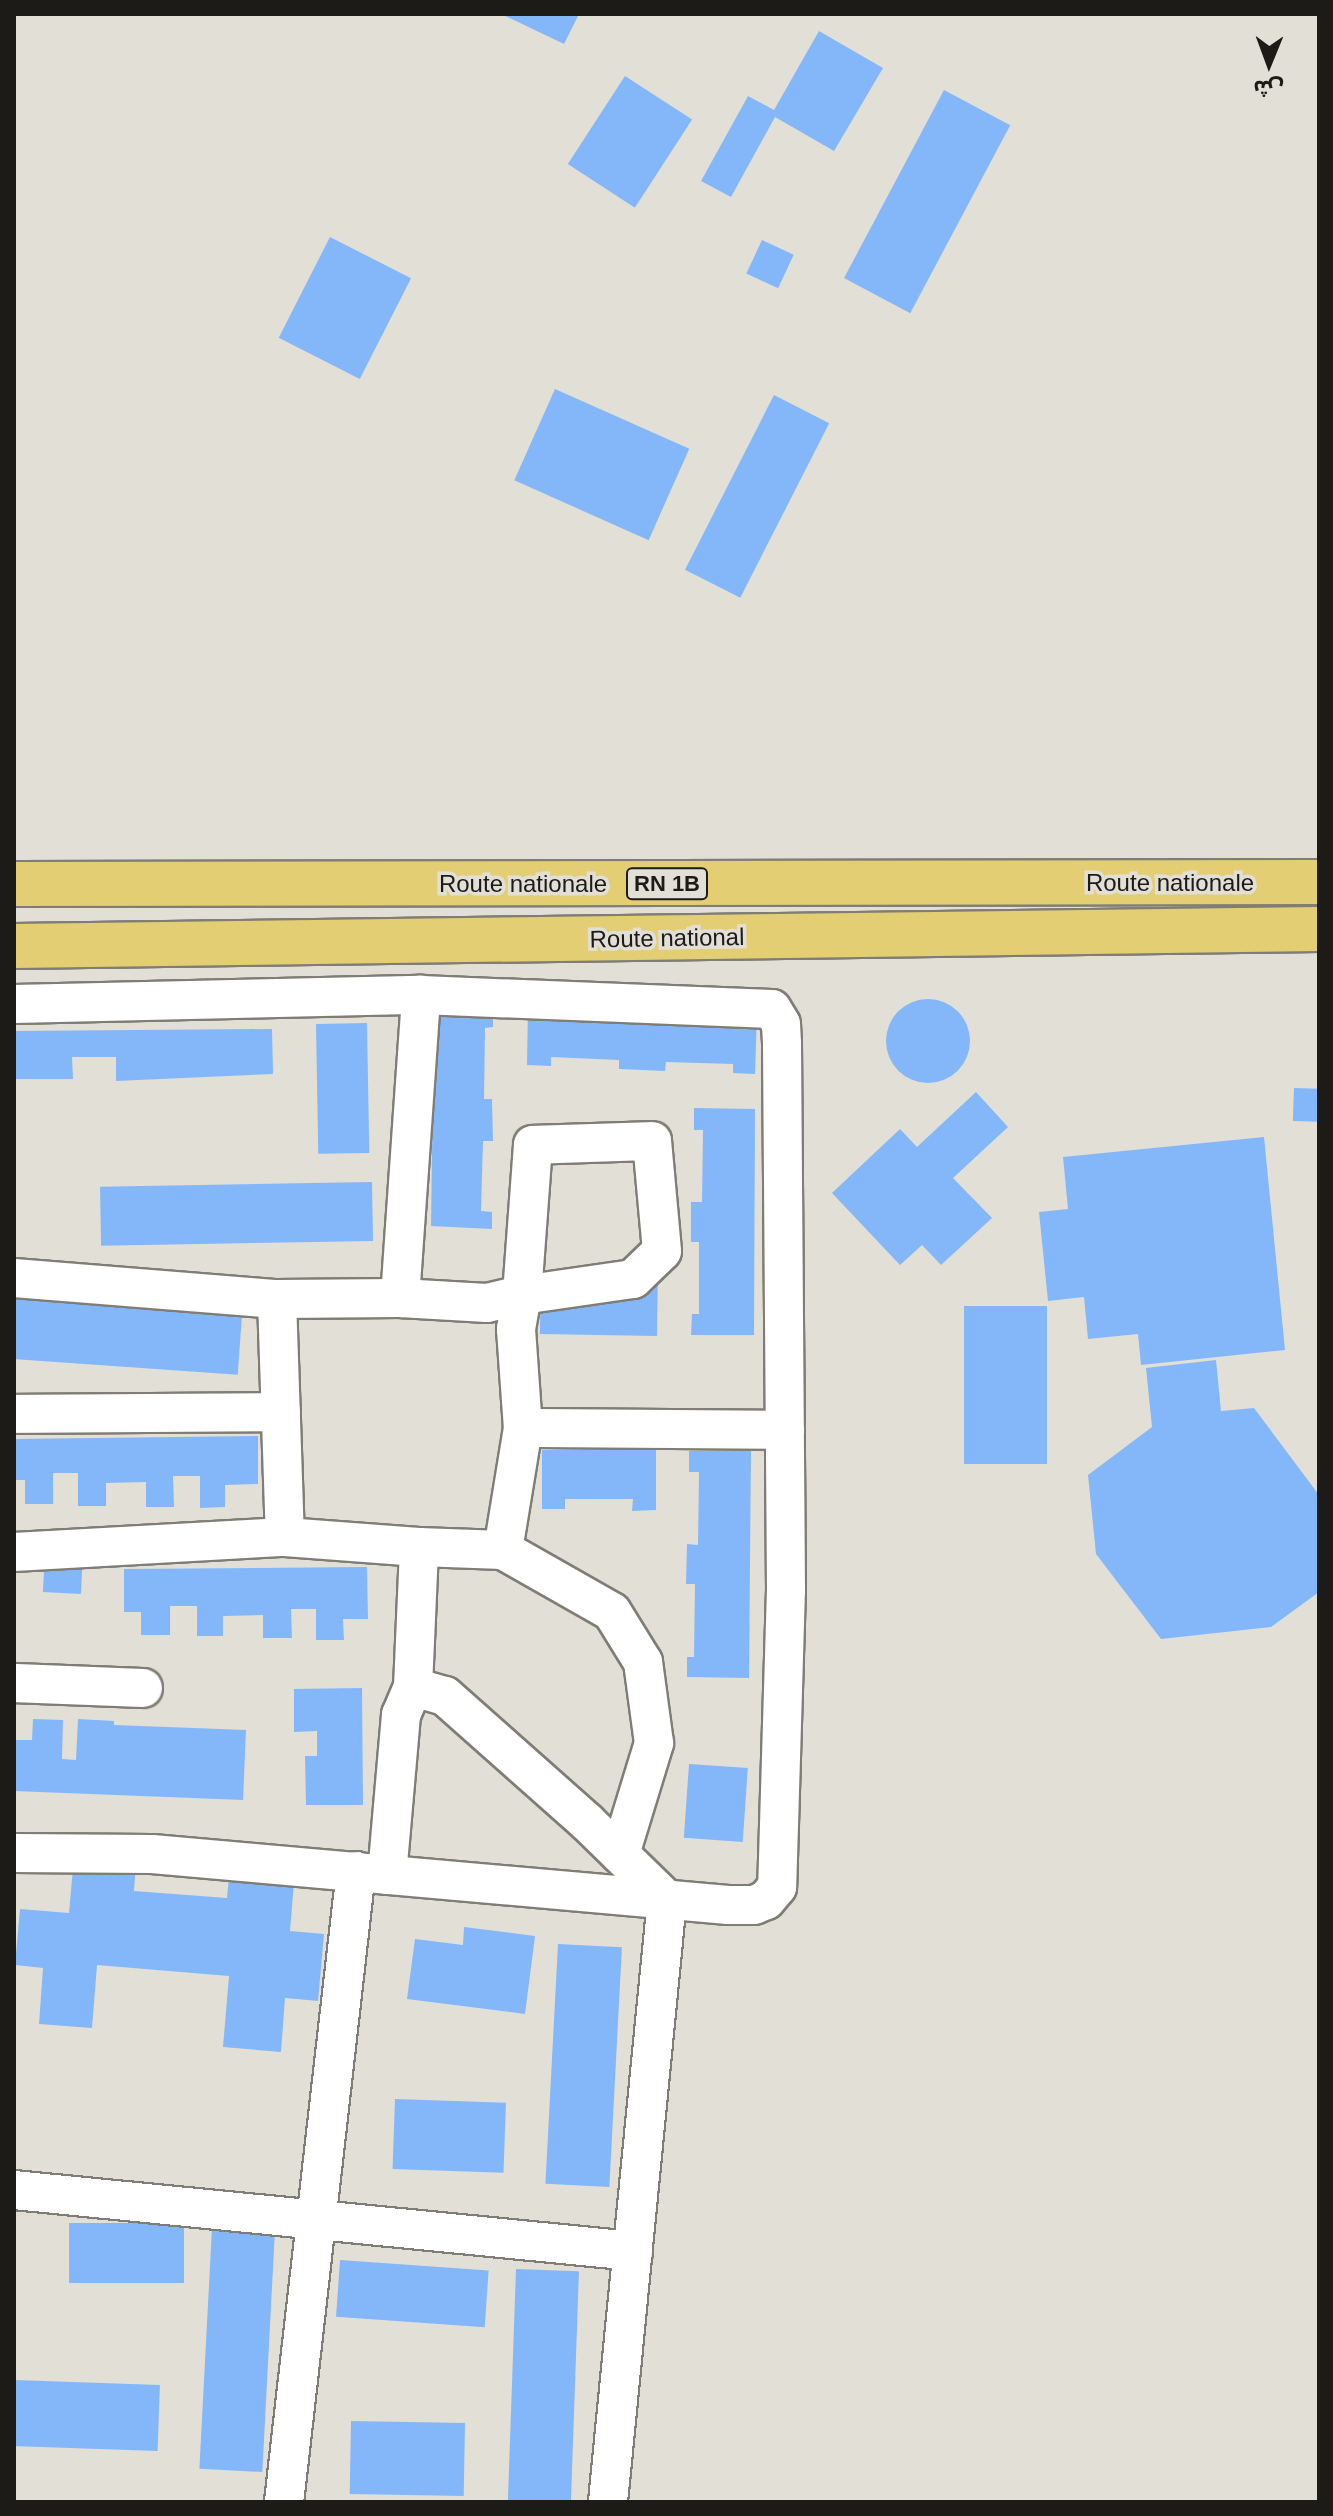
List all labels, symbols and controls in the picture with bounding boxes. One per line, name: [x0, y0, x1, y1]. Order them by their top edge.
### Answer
north arrow: [1229, 24, 1309, 104]
text: ش: [1253, 76, 1284, 101]
road number: RN 1B: [625, 866, 709, 902]
street label: Route nationale: [1086, 869, 1254, 897]
street label: Route nationale: [439, 870, 607, 898]
street label: Route national: [589, 922, 745, 954]

